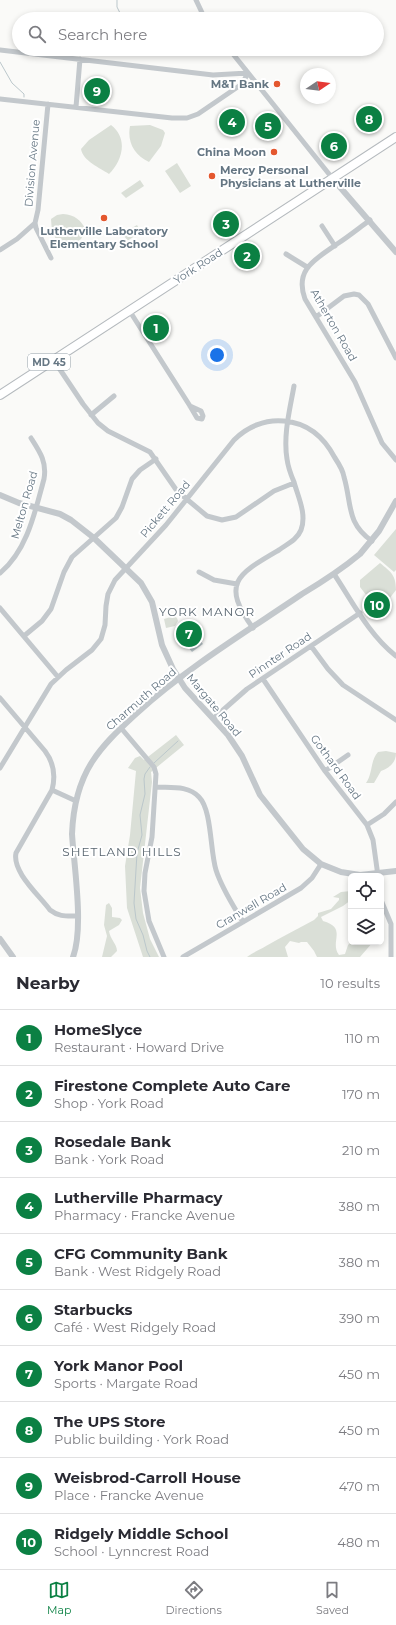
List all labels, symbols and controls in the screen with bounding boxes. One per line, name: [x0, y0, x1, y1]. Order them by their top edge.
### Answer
search box: [12, 12, 384, 56]
icon: search: [26, 23, 48, 45]
text: Search here: [58, 25, 147, 44]
north arrow: [300, 68, 336, 104]
pin: 9: [84, 76, 110, 106]
place label: M&T Bank: [211, 77, 270, 91]
marker: M&T Bank: [272, 79, 282, 89]
pin: 8: [356, 104, 382, 134]
pin: 4: [219, 107, 245, 137]
pin: 5: [255, 111, 281, 141]
street label: Division Avenue: [21, 118, 43, 207]
pin: 6: [321, 131, 347, 161]
place label: China Moon: [197, 145, 266, 159]
marker: China Moon: [269, 147, 279, 157]
place label: Mercy Personal Physicians at Lutherville: [220, 163, 361, 190]
marker: Mercy Personal Physicians at Lutherville: [207, 171, 217, 181]
pin: 3: [213, 209, 239, 239]
marker: Lutherville Laboratory Elementary School: [99, 213, 109, 223]
place label: Lutherville Laboratory Elementary School: [40, 224, 168, 251]
pin: 2: [234, 241, 260, 271]
street label: York Road: [171, 245, 225, 287]
street label: Atherton Road: [308, 286, 360, 364]
pin: 1: [143, 313, 169, 343]
your location: [207, 345, 227, 365]
road number: MD 45: [28, 354, 70, 370]
street label: Melton Road: [8, 469, 40, 541]
street label: Pickett Road: [137, 478, 193, 540]
pin: 10: [364, 590, 390, 620]
district label: YORK MANOR: [159, 604, 255, 619]
pin: 7: [176, 619, 202, 649]
street label: Pinnter Road: [246, 629, 314, 681]
street label: Charmuth Road: [103, 665, 179, 733]
street label: Margate Road: [184, 671, 244, 739]
street label: Gothard Road: [308, 732, 364, 802]
district label: SHETLAND HILLS: [62, 844, 182, 859]
map controls: [348, 873, 384, 945]
button: locate: [348, 873, 384, 909]
street label: Cranwell Road: [213, 880, 289, 932]
button: layers: [348, 909, 384, 945]
text: Nearby: [16, 973, 80, 993]
text: 10 results: [320, 975, 380, 991]
text: HomeSlyce: [54, 1020, 142, 1039]
text: 1: [26, 1030, 32, 1046]
text: 110 m: [345, 1030, 380, 1046]
text: Restaurant · Howard Drive: [54, 1039, 224, 1055]
text: Firestone Complete Auto Care: [54, 1076, 290, 1095]
text: 2: [25, 1086, 33, 1102]
text: 170 m: [342, 1086, 380, 1102]
text: Shop · York Road: [54, 1095, 164, 1111]
text: Rosedale Bank: [54, 1132, 171, 1151]
text: 3: [25, 1142, 33, 1158]
text: 210 m: [342, 1142, 380, 1158]
text: Bank · York Road: [54, 1151, 164, 1167]
text: Lutherville Pharmacy: [54, 1188, 223, 1207]
text: 4: [25, 1198, 33, 1214]
text: 380 m: [339, 1198, 380, 1214]
text: Pharmacy · Francke Avenue: [54, 1207, 235, 1223]
text: CFG Community Bank: [54, 1244, 228, 1263]
text: 5: [25, 1254, 33, 1270]
text: 380 m: [339, 1254, 380, 1270]
text: Bank · West Ridgely Road: [54, 1263, 221, 1279]
text: Starbucks: [54, 1300, 132, 1319]
text: 6: [25, 1310, 33, 1326]
text: 390 m: [339, 1310, 380, 1326]
text: Café · West Ridgely Road: [54, 1319, 216, 1335]
text: York Manor Pool: [54, 1356, 183, 1375]
text: 7: [25, 1366, 33, 1382]
text: 450 m: [338, 1366, 380, 1382]
text: Sports · Margate Road: [54, 1375, 198, 1391]
text: The UPS Store: [54, 1412, 166, 1431]
text: 8: [25, 1422, 33, 1438]
text: 450 m: [338, 1422, 380, 1438]
text: Public building · York Road: [54, 1431, 229, 1447]
text: Weisbrod-Carroll House: [54, 1468, 241, 1487]
text: 9: [25, 1478, 33, 1494]
text: 470 m: [339, 1478, 380, 1494]
text: Place · Francke Avenue: [54, 1487, 204, 1503]
text: Ridgely Middle School: [54, 1524, 228, 1543]
text: 10: [22, 1534, 36, 1550]
text: 480 m: [337, 1534, 380, 1550]
text: School · Lynncrest Road: [54, 1543, 209, 1559]
tab: Map: [47, 1579, 71, 1617]
tab: Directions: [166, 1579, 222, 1617]
tab: Saved: [316, 1579, 349, 1617]

